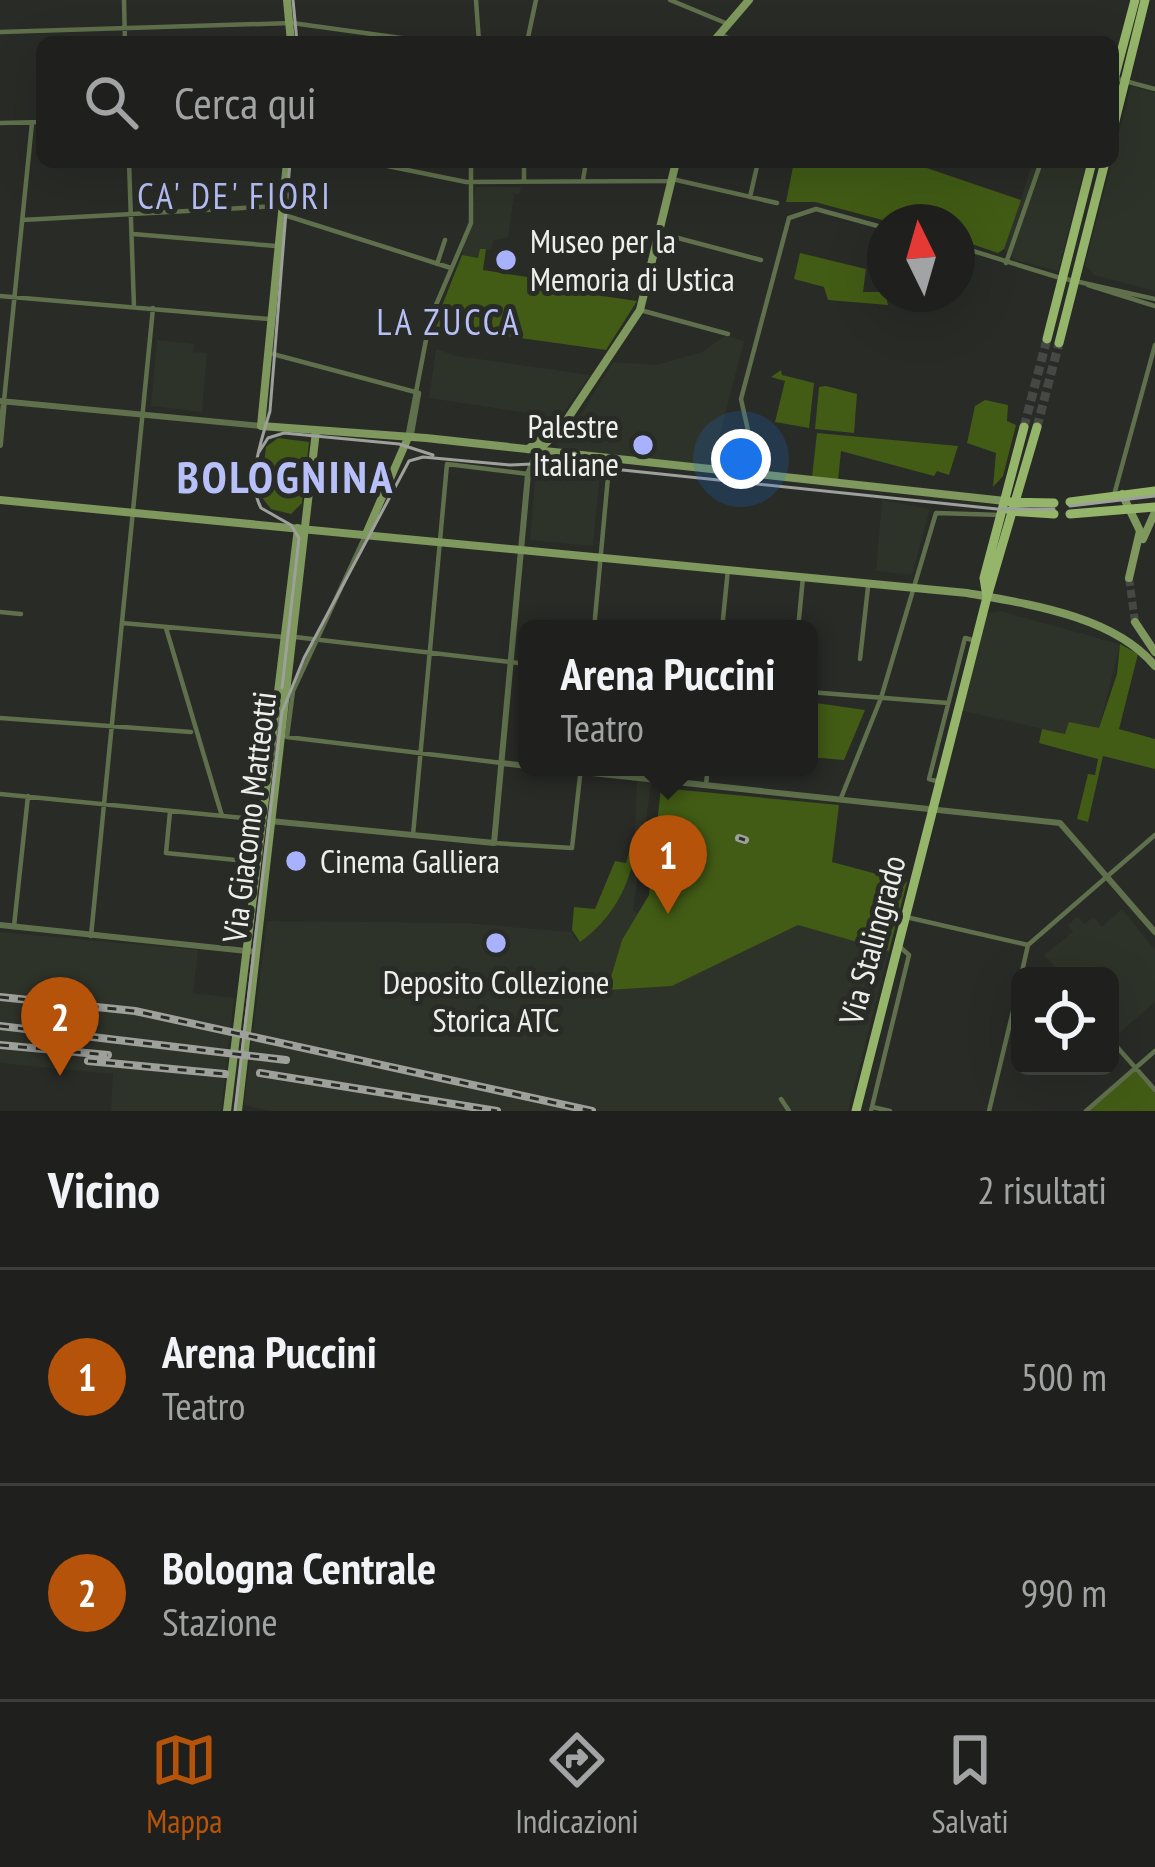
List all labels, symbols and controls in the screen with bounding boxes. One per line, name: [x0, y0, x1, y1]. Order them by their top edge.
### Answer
search box: [36, 36, 1119, 168]
icon: search: [78, 69, 144, 135]
text: Cerca qui: [174, 73, 317, 131]
district label: CA' DE' FIORI: [137, 172, 333, 219]
north arrow: [867, 204, 975, 312]
place label: Museo per la Memoria di Ustica: [530, 219, 735, 300]
marker: Museo per la Memoria di Ustica: [493, 247, 519, 273]
district label: LA ZUCCA: [377, 298, 521, 345]
place label: Palestre Italiane: [528, 404, 619, 485]
your location: [711, 429, 771, 489]
marker: Palestre Italiane: [630, 432, 656, 458]
district label: BOLOGNINA: [177, 447, 395, 505]
popup: [518, 620, 818, 776]
text: Arena Puccini: [561, 644, 775, 702]
street label: Via Giacomo Matteotti: [212, 689, 285, 946]
text: Teatro: [561, 702, 644, 753]
pin: 1: [629, 815, 707, 914]
place label: Cinema Galliera: [320, 839, 500, 882]
marker: Cinema Galliera: [283, 848, 309, 874]
street label: Via Stalingrado: [828, 851, 915, 1030]
marker: Deposito Collezione Storica ATC: [483, 930, 509, 956]
place label: Deposito Collezione Storica ATC: [383, 960, 609, 1041]
map controls: [1011, 967, 1119, 1075]
button: locate: [1011, 967, 1119, 1075]
pin: 2: [21, 977, 99, 1076]
text: Vicino: [48, 1156, 160, 1222]
text: 2 risultati: [977, 1164, 1107, 1215]
text: Arena Puccini: [162, 1322, 377, 1380]
text: 1: [78, 1351, 96, 1402]
text: 500 m: [1021, 1351, 1107, 1402]
text: Teatro: [162, 1380, 245, 1431]
text: Bologna Centrale: [162, 1538, 436, 1596]
text: 2: [78, 1567, 96, 1618]
text: 990 m: [1021, 1567, 1107, 1618]
text: Stazione: [162, 1596, 278, 1647]
tab: Mappa: [146, 1727, 222, 1842]
tab: Indicazioni: [515, 1727, 639, 1842]
tab: Salvati: [931, 1727, 1009, 1842]

